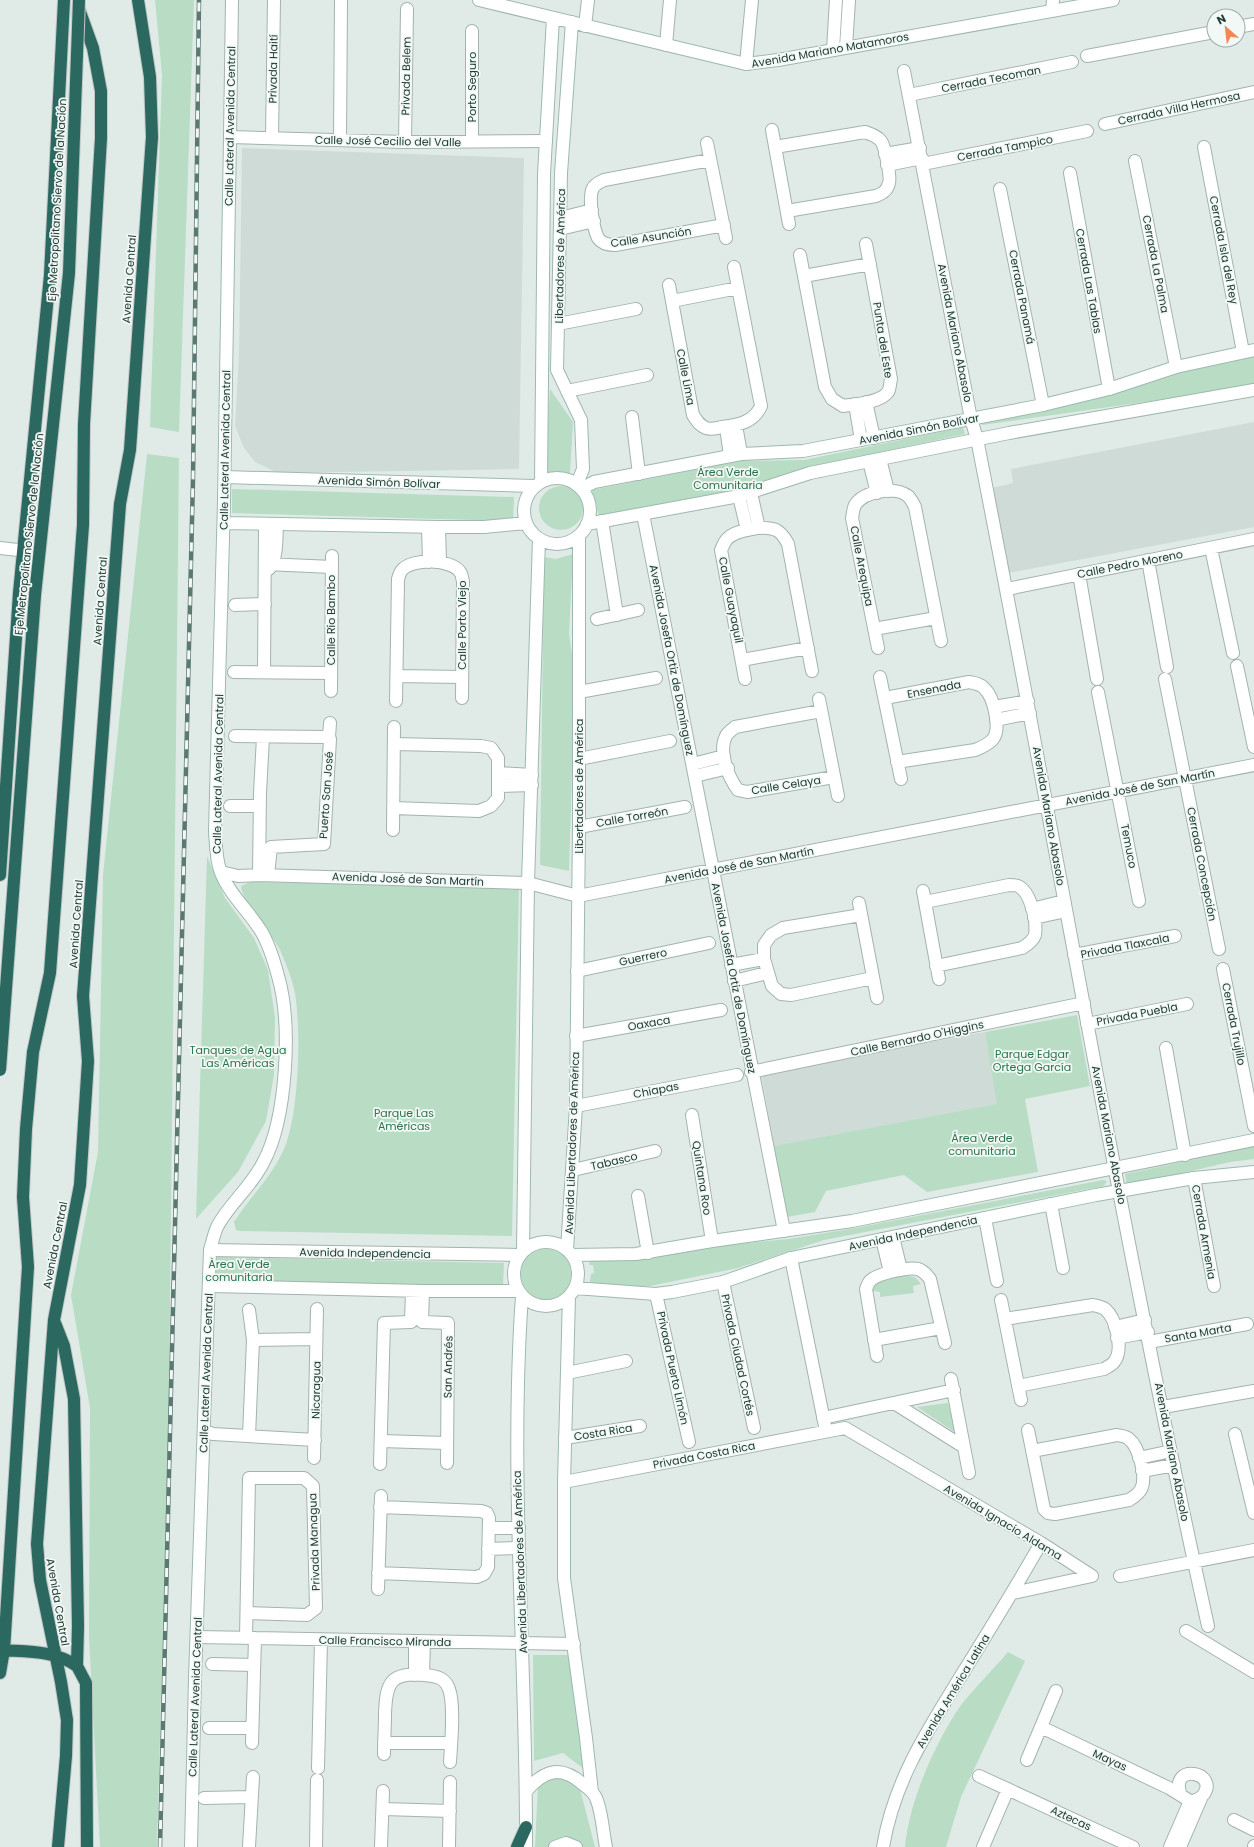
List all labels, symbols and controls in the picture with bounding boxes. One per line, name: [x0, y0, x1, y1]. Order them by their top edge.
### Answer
north arrow: [1206, 8, 1246, 48]
text: N: [1214, 10, 1229, 28]
street label: Avenida Mariano Matamoros: [750, 28, 910, 72]
street label: Privada Haití: [264, 34, 282, 104]
street label: Privada Belem: [397, 36, 415, 116]
street label: Calle Lateral Avenida Central: [221, 46, 239, 206]
street label: Porto Seguro: [464, 52, 480, 122]
street label: Cerrada Tecoman: [940, 62, 1042, 96]
street label: Cerrada Villa Hermosa: [1116, 87, 1242, 129]
street label: Eje Metropolitano Siervo de la Nación: [44, 98, 70, 302]
street label: Cerrada Tampico: [956, 131, 1054, 165]
street label: Calle José Cecilio del Valle: [315, 132, 462, 150]
street label: Libertadores de América: [551, 188, 569, 324]
street label: Cerrada Isla del Rey: [1206, 195, 1242, 306]
street label: Cerrada La Palma: [1139, 214, 1173, 314]
street label: Calle Asunción: [609, 223, 693, 251]
street label: Cerrada Las Tablas: [1072, 227, 1106, 335]
street label: Avenida Central: [118, 234, 140, 324]
street label: Cerrada Panamá: [1005, 248, 1039, 346]
street label: Avenida Mariano Abasolo: [934, 262, 976, 404]
street label: Punta del Este: [869, 301, 897, 379]
street label: Calle Lima: [673, 347, 699, 407]
street label: Calle Lateral Avenida Central: [216, 370, 234, 530]
street label: Avenida Simón Bolívar: [857, 409, 981, 449]
street label: Eje Metropolitano Siervo de la Nación: [10, 432, 48, 636]
park label: Área Verde Comunitaria: [693, 464, 763, 493]
street label: Avenida Simón Bolívar: [318, 472, 440, 492]
street label: Calle Arequipa: [846, 524, 878, 608]
street label: Calle Pedro Moreno: [1076, 546, 1184, 582]
street label: Calle Guayaquil: [715, 555, 747, 645]
street label: Avenida Central: [89, 556, 111, 646]
street label: Avenida Josefa Ortiz de Domínguez: [646, 563, 698, 757]
street label: Calle Río Bambo: [323, 575, 339, 665]
street label: Calle Porto Viejo: [454, 580, 470, 670]
street label: Ensenada: [906, 676, 962, 702]
street label: Calle Lateral Avenida Central: [209, 694, 227, 854]
street label: Libertadores de América: [571, 718, 587, 854]
street label: Avenida Mariano Abasolo: [1029, 745, 1069, 887]
street label: Puerto San José: [315, 751, 337, 839]
street label: Avenida José de San Martín: [1064, 765, 1216, 809]
street label: Calle Celaya: [750, 772, 822, 798]
street label: Calle Torreón: [595, 803, 669, 831]
street label: Cerrada Concepción: [1183, 806, 1221, 922]
street label: Temuco: [1117, 822, 1141, 870]
street label: Avenida José de San Martín: [663, 843, 815, 887]
street label: Avenida José de San Martín: [332, 868, 484, 890]
street label: Avenida Central: [65, 879, 87, 969]
street label: Avenida Josefa Ortiz de Domínguez: [708, 881, 760, 1075]
street label: Privada Tlaxcala: [1079, 930, 1171, 962]
street label: Guerrero: [618, 944, 668, 970]
street label: Cerrada Trujillo: [1218, 981, 1250, 1067]
street label: Privada Puebla: [1095, 998, 1179, 1030]
street label: Oaxaca: [626, 1011, 672, 1035]
street label: Calle Bernardo O'Higgins: [849, 1016, 985, 1060]
park label: Tanques de Agua Las Américas: [190, 1042, 286, 1071]
park label: Parque Edgar Ortega García: [993, 1046, 1071, 1075]
street label: Avenida Libertadores de América: [561, 1051, 583, 1235]
street label: Avenida Mariano Abasolo: [1088, 1064, 1130, 1206]
street label: Chiapas: [632, 1078, 680, 1102]
park label: Parque Las Américas: [374, 1105, 434, 1134]
park label: Área Verde comunitaria: [948, 1130, 1016, 1159]
street label: Quintana Roo: [688, 1140, 716, 1216]
street label: Tabasco: [589, 1148, 639, 1174]
street label: Cerrada Armenia: [1188, 1184, 1220, 1280]
street label: Avenida Central: [39, 1200, 71, 1290]
street label: Avenida Independencia: [847, 1212, 979, 1254]
street label: Avenida Independencia: [299, 1244, 431, 1262]
park label: Àrea Verde comunitaria: [205, 1256, 273, 1285]
street label: Calle Lateral Avenida Central: [195, 1293, 217, 1453]
street label: Privada Ciudad Cortés: [717, 1293, 759, 1418]
street label: Privada Puerto Limón: [653, 1310, 693, 1426]
street label: Santa Marta: [1163, 1319, 1233, 1347]
street label: San Andrés: [439, 1335, 457, 1398]
street label: Nicaragua: [307, 1361, 325, 1419]
street label: Avenida Mariano Abasolo: [1151, 1381, 1193, 1523]
street label: Costa Rica: [573, 1419, 633, 1445]
street label: Privada Costa Rica: [652, 1437, 756, 1473]
street label: Avenida Libertadores de América: [509, 1470, 531, 1654]
street label: Avenida Ignacio Aldama: [941, 1480, 1065, 1564]
street label: Privada Managua: [304, 1493, 324, 1591]
street label: Avenida Central: [42, 1557, 74, 1647]
street label: Calle Lateral Avenida Central: [184, 1617, 206, 1777]
street label: Avenida América Latina: [912, 1631, 994, 1751]
street label: Calle Francisco Miranda: [319, 1632, 451, 1650]
street label: Mayas: [1090, 1745, 1130, 1775]
street label: Aztecas: [1048, 1802, 1094, 1834]

